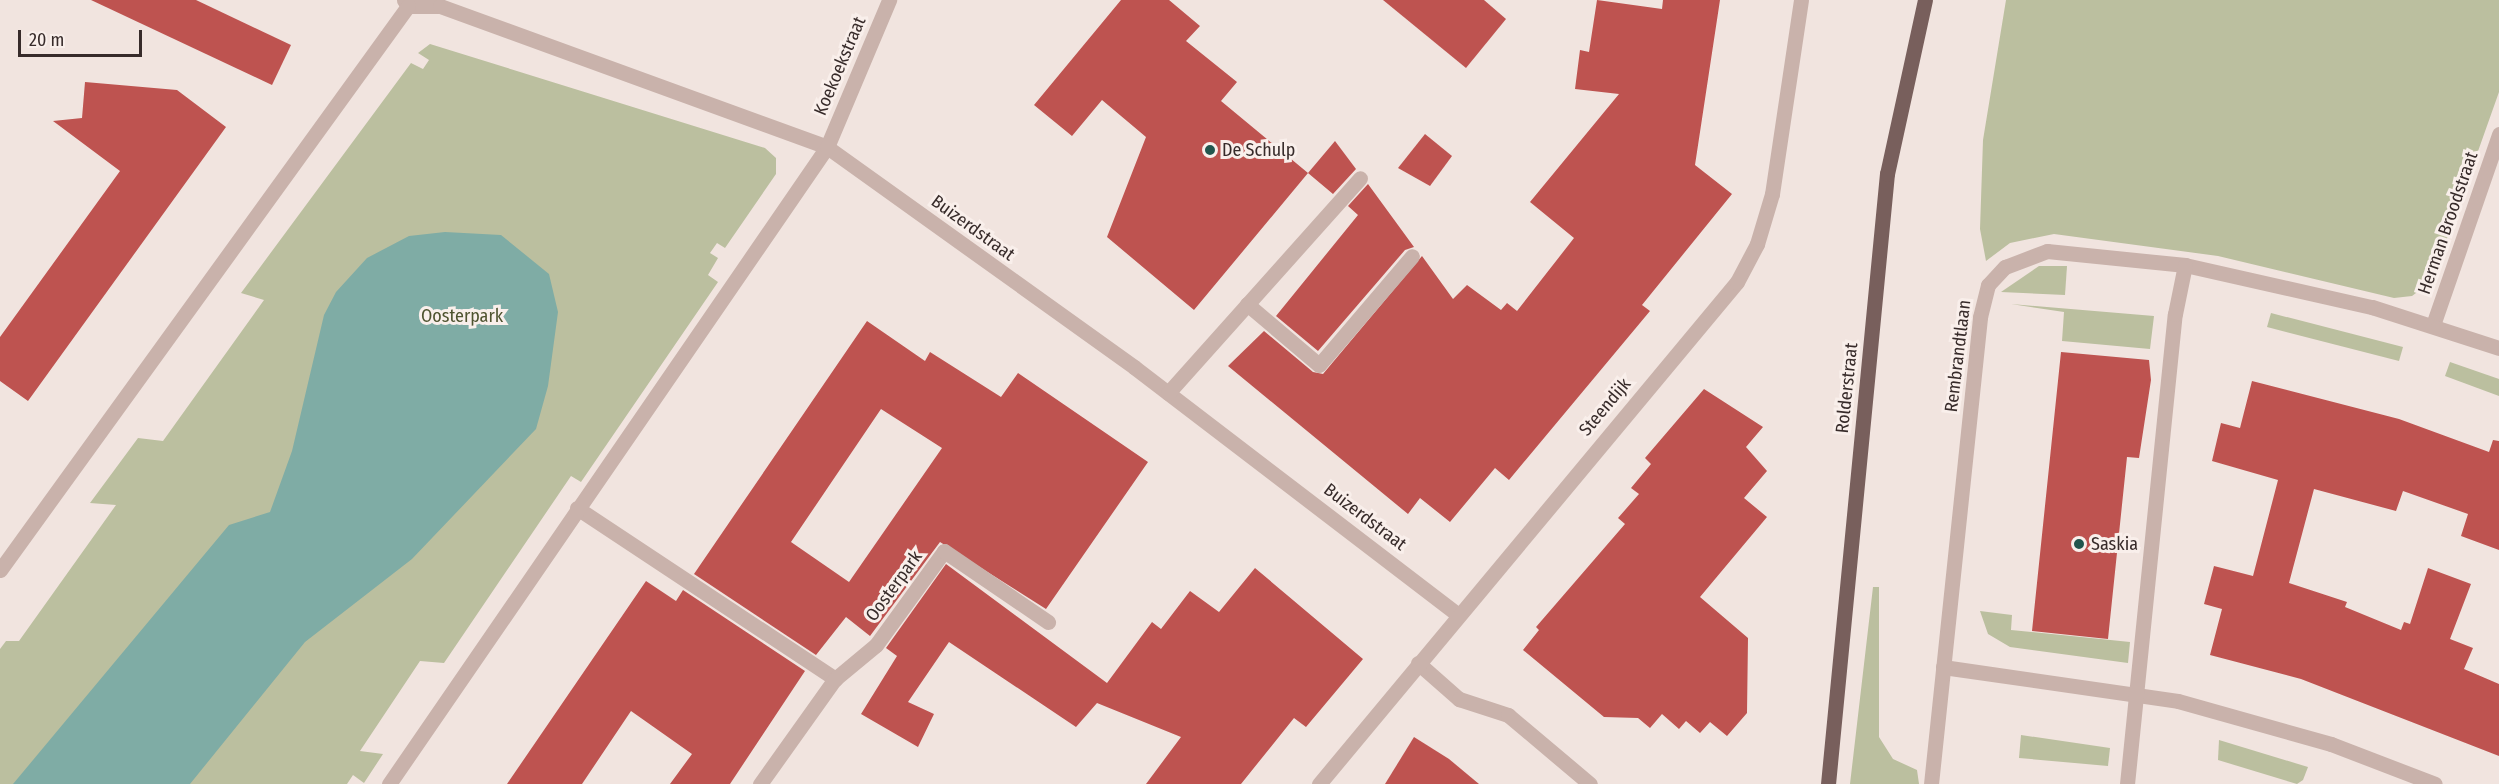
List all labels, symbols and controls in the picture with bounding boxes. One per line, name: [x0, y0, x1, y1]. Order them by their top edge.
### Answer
street label: Koekoekstraat: [809, 13, 871, 119]
scale bar: [21, 18, 146, 56]
text: 20 m: [29, 29, 64, 51]
place label: De Schulp: [1222, 139, 1295, 161]
marker: De Schulp: [1203, 143, 1217, 157]
street label: Herman Broodstraat: [2413, 149, 2483, 297]
street label: Buizerdstraat: [927, 191, 1019, 265]
street label: Rembrandtlaan: [1940, 299, 1976, 413]
park label: Oosterpark: [421, 305, 503, 327]
street label: Rolderstraat: [1832, 342, 1862, 434]
street label: Steendijk: [1575, 374, 1635, 440]
street label: Buizerdstraat: [1319, 479, 1411, 555]
place label: Saskia: [2091, 533, 2138, 555]
marker: Saskia: [2072, 537, 2086, 551]
street label: Oosterpark: [861, 546, 927, 626]

